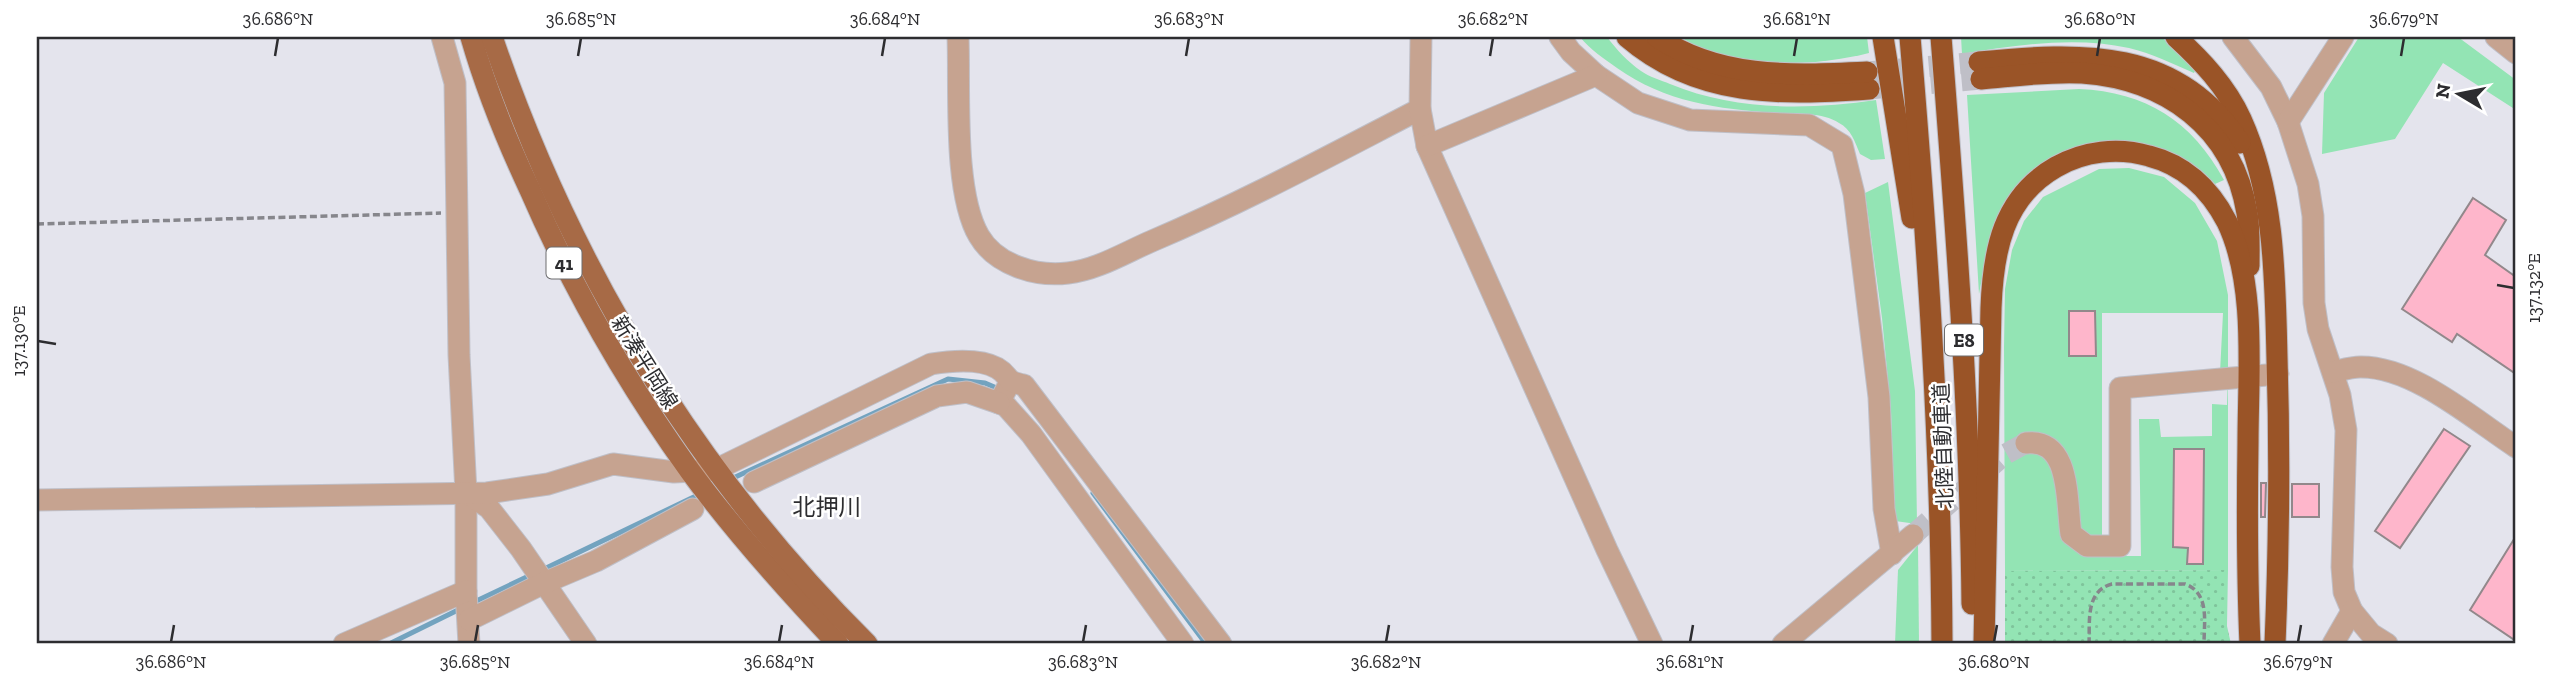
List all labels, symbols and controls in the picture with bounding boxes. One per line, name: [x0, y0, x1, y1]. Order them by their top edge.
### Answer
text: 36.686°N: [243, 8, 313, 30]
text: 36.685°N: [546, 8, 616, 30]
text: 36.684°N: [850, 8, 920, 30]
text: 36.683°N: [1154, 8, 1224, 30]
text: 36.682°N: [1458, 8, 1528, 30]
text: 36.681°N: [1763, 8, 1831, 30]
text: 36.680°N: [2064, 8, 2136, 30]
text: 36.679°N: [2369, 8, 2439, 30]
north arrow: [2424, 60, 2494, 130]
text: N: [2430, 82, 2455, 100]
road number: 41: [546, 247, 582, 278]
text: 137.132°E: [2523, 253, 2545, 323]
text: 137.130°E: [8, 306, 30, 377]
street label: 新湊平岡線: [607, 311, 683, 413]
road number: E8: [1945, 324, 1983, 356]
street label: 北陸自動車道: [1928, 383, 1958, 509]
district label: 北押川: [793, 493, 862, 521]
text: 36.686°N: [136, 651, 206, 673]
text: 36.685°N: [440, 651, 510, 673]
text: 36.684°N: [744, 651, 814, 673]
text: 36.683°N: [1048, 651, 1118, 673]
text: 36.682°N: [1351, 651, 1421, 673]
text: 36.681°N: [1656, 651, 1724, 673]
text: 36.680°N: [1958, 651, 2030, 673]
text: 36.679°N: [2263, 651, 2333, 673]

